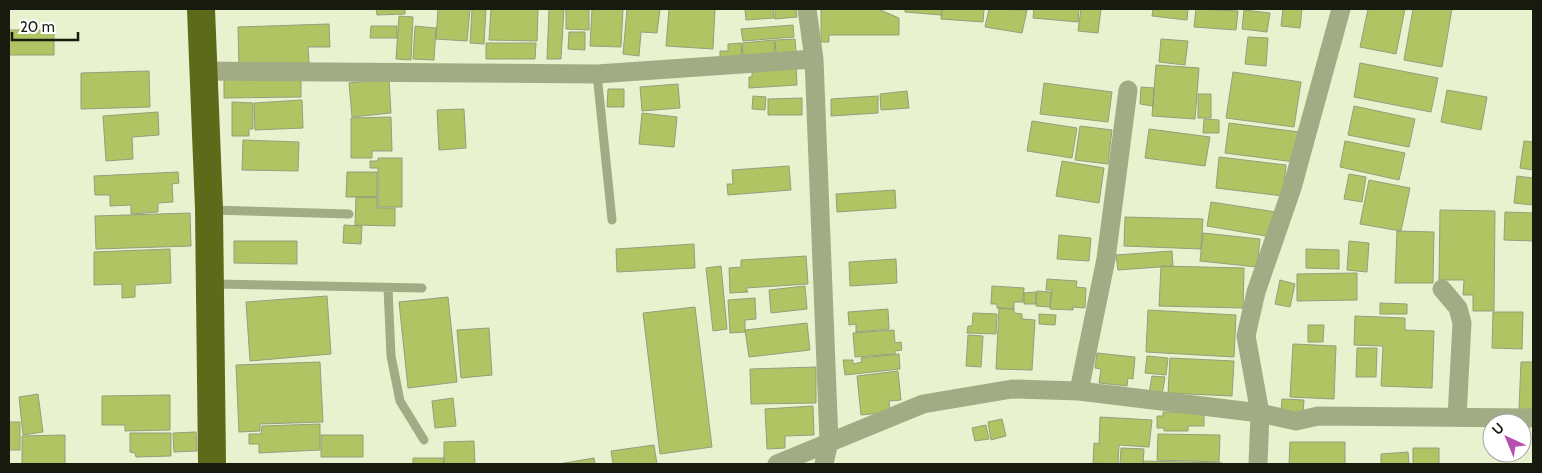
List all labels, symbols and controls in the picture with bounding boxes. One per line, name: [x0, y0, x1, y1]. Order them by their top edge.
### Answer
scale bar: [12, 10, 79, 42]
text: 20 m: [20, 18, 55, 36]
north arrow: [1482, 413, 1532, 463]
text: U: [1488, 419, 1508, 439]

